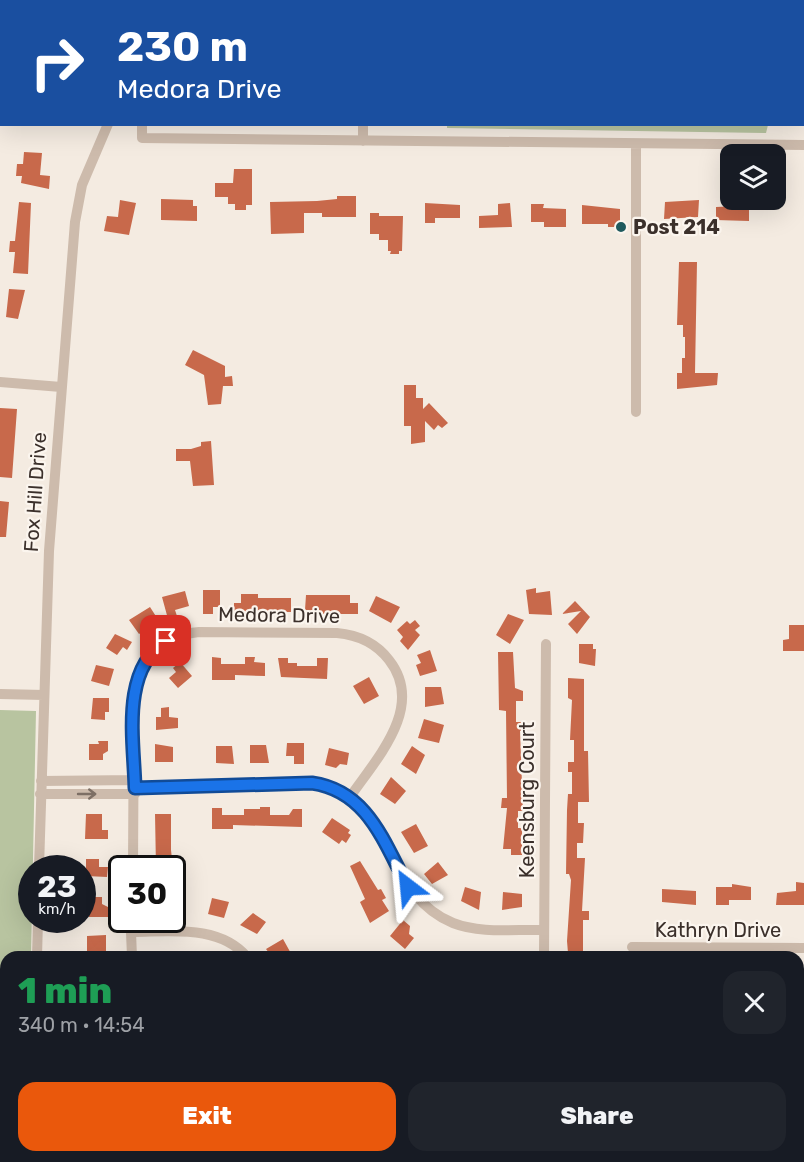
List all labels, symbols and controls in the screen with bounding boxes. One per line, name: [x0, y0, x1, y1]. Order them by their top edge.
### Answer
text: 230 m: [117, 22, 248, 72]
icon: right: [18, 24, 96, 102]
text: Medora Drive: [117, 73, 282, 105]
map controls: [720, 144, 786, 210]
button: layers: [720, 144, 786, 210]
place label: Post 214: [633, 215, 720, 239]
marker: Post 214: [614, 220, 628, 234]
street label: Fox Hill Drive: [19, 431, 51, 553]
street label: Medora Drive: [218, 602, 340, 628]
pin: [140, 615, 191, 666]
icon: arrive: [149, 624, 182, 657]
street label: Keensburg Court: [515, 722, 539, 878]
one-way arrow: [77, 788, 97, 800]
speed limit sign: 30: [108, 855, 186, 933]
position arrow: [376, 855, 440, 919]
text: 23: [37, 869, 77, 905]
text: km/h: [38, 900, 76, 918]
street label: Kathryn Drive: [655, 918, 781, 942]
text: 1 min: [18, 969, 112, 1012]
button: close: [723, 971, 786, 1034]
text: 340 m · 14:54: [18, 1013, 145, 1037]
button: Exit: [18, 1082, 396, 1151]
button: Share: [408, 1082, 786, 1151]

